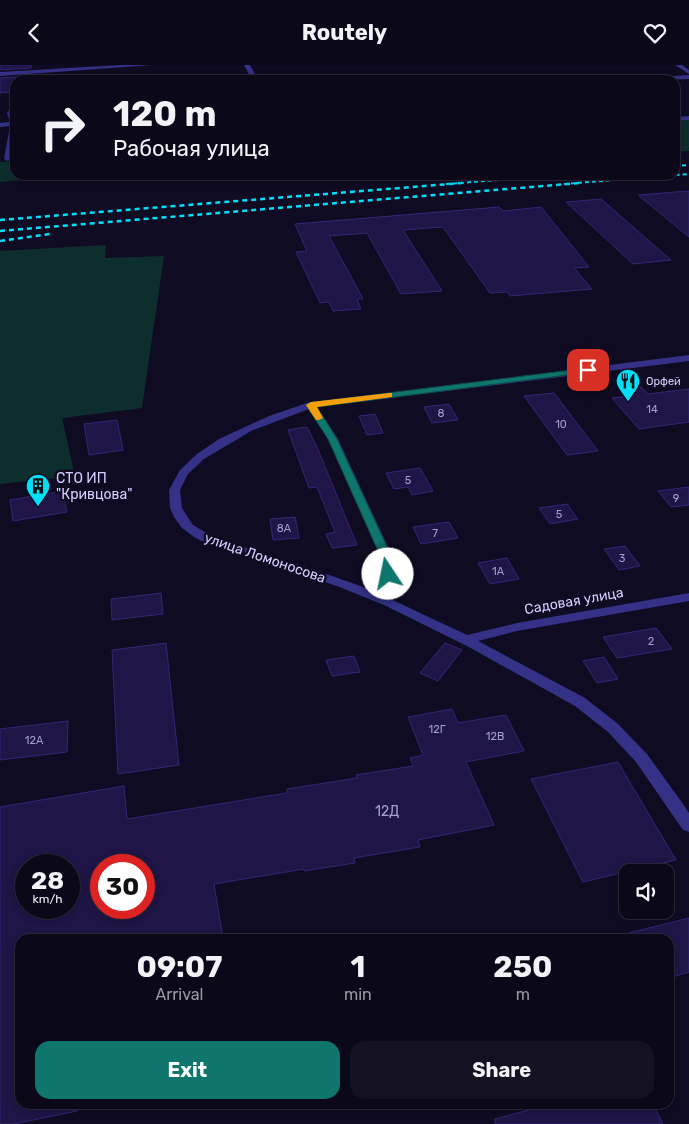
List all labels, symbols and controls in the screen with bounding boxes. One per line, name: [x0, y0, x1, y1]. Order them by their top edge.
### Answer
icon: back: [20, 19, 48, 47]
text: Routely: [302, 19, 387, 46]
icon: heart: [641, 19, 669, 47]
text: 120 m: [113, 93, 216, 135]
icon: right: [30, 95, 95, 160]
text: Рабочая улица: [113, 135, 270, 162]
pin: [567, 349, 609, 391]
icon: arrive: [574, 356, 602, 384]
restaurant icon: Орфей: [615, 368, 641, 402]
place label: Орфей: [646, 375, 681, 388]
house number: 14: [646, 403, 658, 416]
house number: 8: [438, 407, 445, 420]
house number: 10: [555, 418, 567, 431]
place label: СТО ИП "Кривцова": [56, 470, 132, 503]
building icon: СТО ИП "Кривцова": [25, 473, 51, 507]
house number: 5: [405, 474, 412, 487]
house number: 9: [673, 492, 679, 505]
house number: 5: [556, 508, 563, 521]
house number: 8А: [277, 522, 292, 535]
house number: 7: [432, 527, 438, 540]
street label: улица Ломоносова: [202, 529, 328, 587]
position arrow: [361, 547, 413, 599]
house number: 3: [619, 552, 626, 565]
house number: 1А: [492, 565, 505, 578]
street label: Садовая улица: [523, 584, 625, 618]
house number: 2: [648, 635, 654, 648]
house number: 12Г: [429, 723, 446, 736]
house number: 12В: [486, 730, 504, 743]
house number: 12А: [25, 734, 44, 747]
house number: 12Д: [375, 803, 399, 820]
speed limit sign: 30: [90, 854, 155, 919]
map controls: [619, 864, 674, 919]
button: sound: [619, 864, 674, 919]
text: 28: [31, 866, 64, 895]
text: km/h: [33, 892, 62, 906]
text: 09:07: [136, 949, 222, 985]
text: 1: [350, 949, 365, 985]
text: 250: [493, 949, 553, 985]
text: Arrival: [155, 985, 203, 1004]
text: min: [344, 985, 372, 1004]
text: m: [516, 985, 530, 1004]
button: Exit: [35, 1041, 340, 1099]
button: Share: [350, 1041, 654, 1099]

